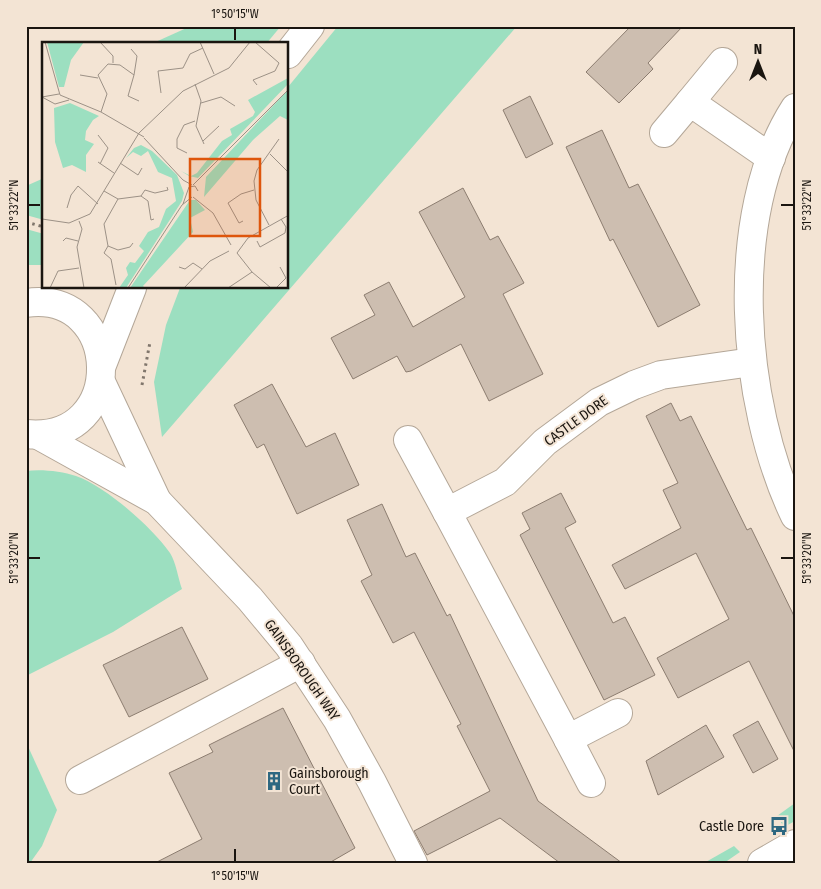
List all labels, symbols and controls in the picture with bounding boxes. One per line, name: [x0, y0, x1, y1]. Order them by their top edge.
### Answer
text: 1°50'15"W: [211, 7, 259, 21]
north arrow: [734, 38, 784, 88]
text: N: [754, 41, 762, 58]
inset map: [42, 42, 289, 289]
text: 51°33'22"N: [7, 180, 21, 230]
text: 51°33'22"N: [800, 180, 814, 230]
street label: CASTLE DORE: [541, 392, 612, 450]
text: 51°33'20"N: [7, 532, 21, 584]
text: 51°33'20"N: [800, 532, 814, 584]
street label: GAINSBOROUGH WAY: [261, 616, 343, 724]
place label: Gainsborough Court: [289, 765, 369, 798]
building icon: Gainsborough Court: [263, 770, 285, 792]
bus stop icon: Castle Dore: [768, 815, 790, 837]
place label: Castle Dore: [699, 818, 764, 835]
text: 1°50'15"W: [211, 869, 259, 883]

